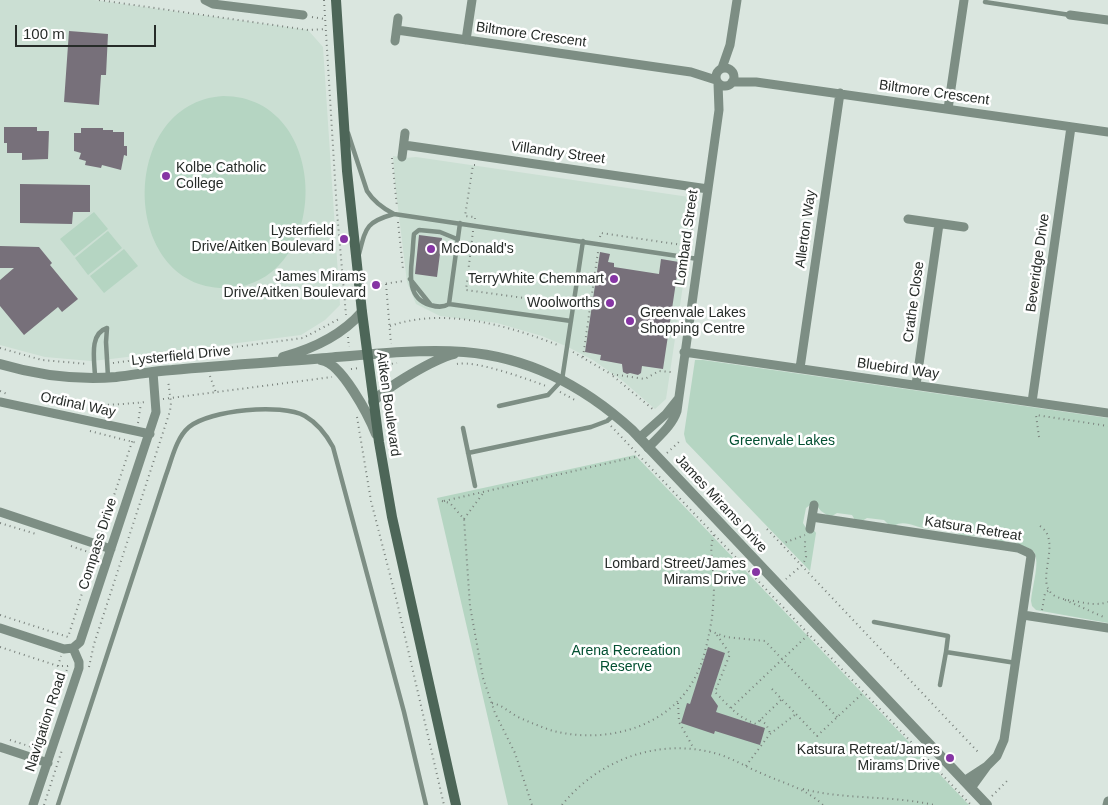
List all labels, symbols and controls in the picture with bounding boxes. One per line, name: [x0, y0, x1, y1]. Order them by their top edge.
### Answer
scale bar: [18, 15, 159, 47]
street label: Biltmore Crescent: [475, 19, 587, 51]
text: 100 m: [23, 25, 65, 42]
street label: Biltmore Crescent: [878, 77, 990, 109]
street label: Villandry Street: [510, 138, 606, 168]
place label: Kolbe Catholic College: [176, 160, 266, 192]
marker: Kolbe Catholic College: [160, 170, 172, 182]
street label: Lombard Street: [672, 189, 702, 287]
street label: Allerton Way: [792, 189, 820, 269]
street label: Beveridge Drive: [1023, 213, 1053, 313]
place label: Lysterfield Drive/Aitken Boulevard: [192, 223, 334, 256]
marker: Lysterfield Drive/Aitken Boulevard: [338, 233, 350, 245]
place label: McDonald's: [441, 241, 514, 257]
marker: McDonald's: [425, 243, 437, 255]
street label: Crathe Close: [900, 260, 928, 344]
place label: James Mirams Drive/Aitken Boulevard: [224, 269, 366, 302]
place label: TerryWhite Chemmart: [468, 271, 604, 287]
marker: TerryWhite Chemmart: [608, 273, 620, 285]
marker: James Mirams Drive/Aitken Boulevard: [370, 279, 382, 291]
place label: Woolworths: [527, 295, 600, 311]
marker: Woolworths: [604, 297, 616, 309]
place label: Greenvale Lakes Shopping Centre: [640, 305, 746, 338]
marker: Greenvale Lakes Shopping Centre: [624, 315, 636, 327]
street label: Lysterfield Drive: [130, 342, 232, 370]
street label: Aitken Boulevard: [372, 350, 404, 458]
street label: Bluebird Way: [856, 355, 940, 383]
street label: Ordinal Way: [39, 389, 117, 421]
park label: Greenvale Lakes: [729, 433, 835, 449]
street label: James Mirams Drive: [671, 452, 771, 556]
street label: Compass Drive: [75, 496, 121, 592]
street label: Katsura Retreat: [923, 513, 1023, 545]
place label: Lombard Street/James Mirams Drive: [604, 556, 746, 588]
marker: Lombard Street/James Mirams Drive: [750, 566, 762, 578]
park label: Arena Recreation Reserve: [572, 643, 680, 676]
street label: Navigation Road: [22, 670, 70, 774]
place label: Katsura Retreat/James Mirams Drive: [797, 742, 940, 774]
marker: Katsura Retreat/James Mirams Drive: [944, 752, 956, 764]

